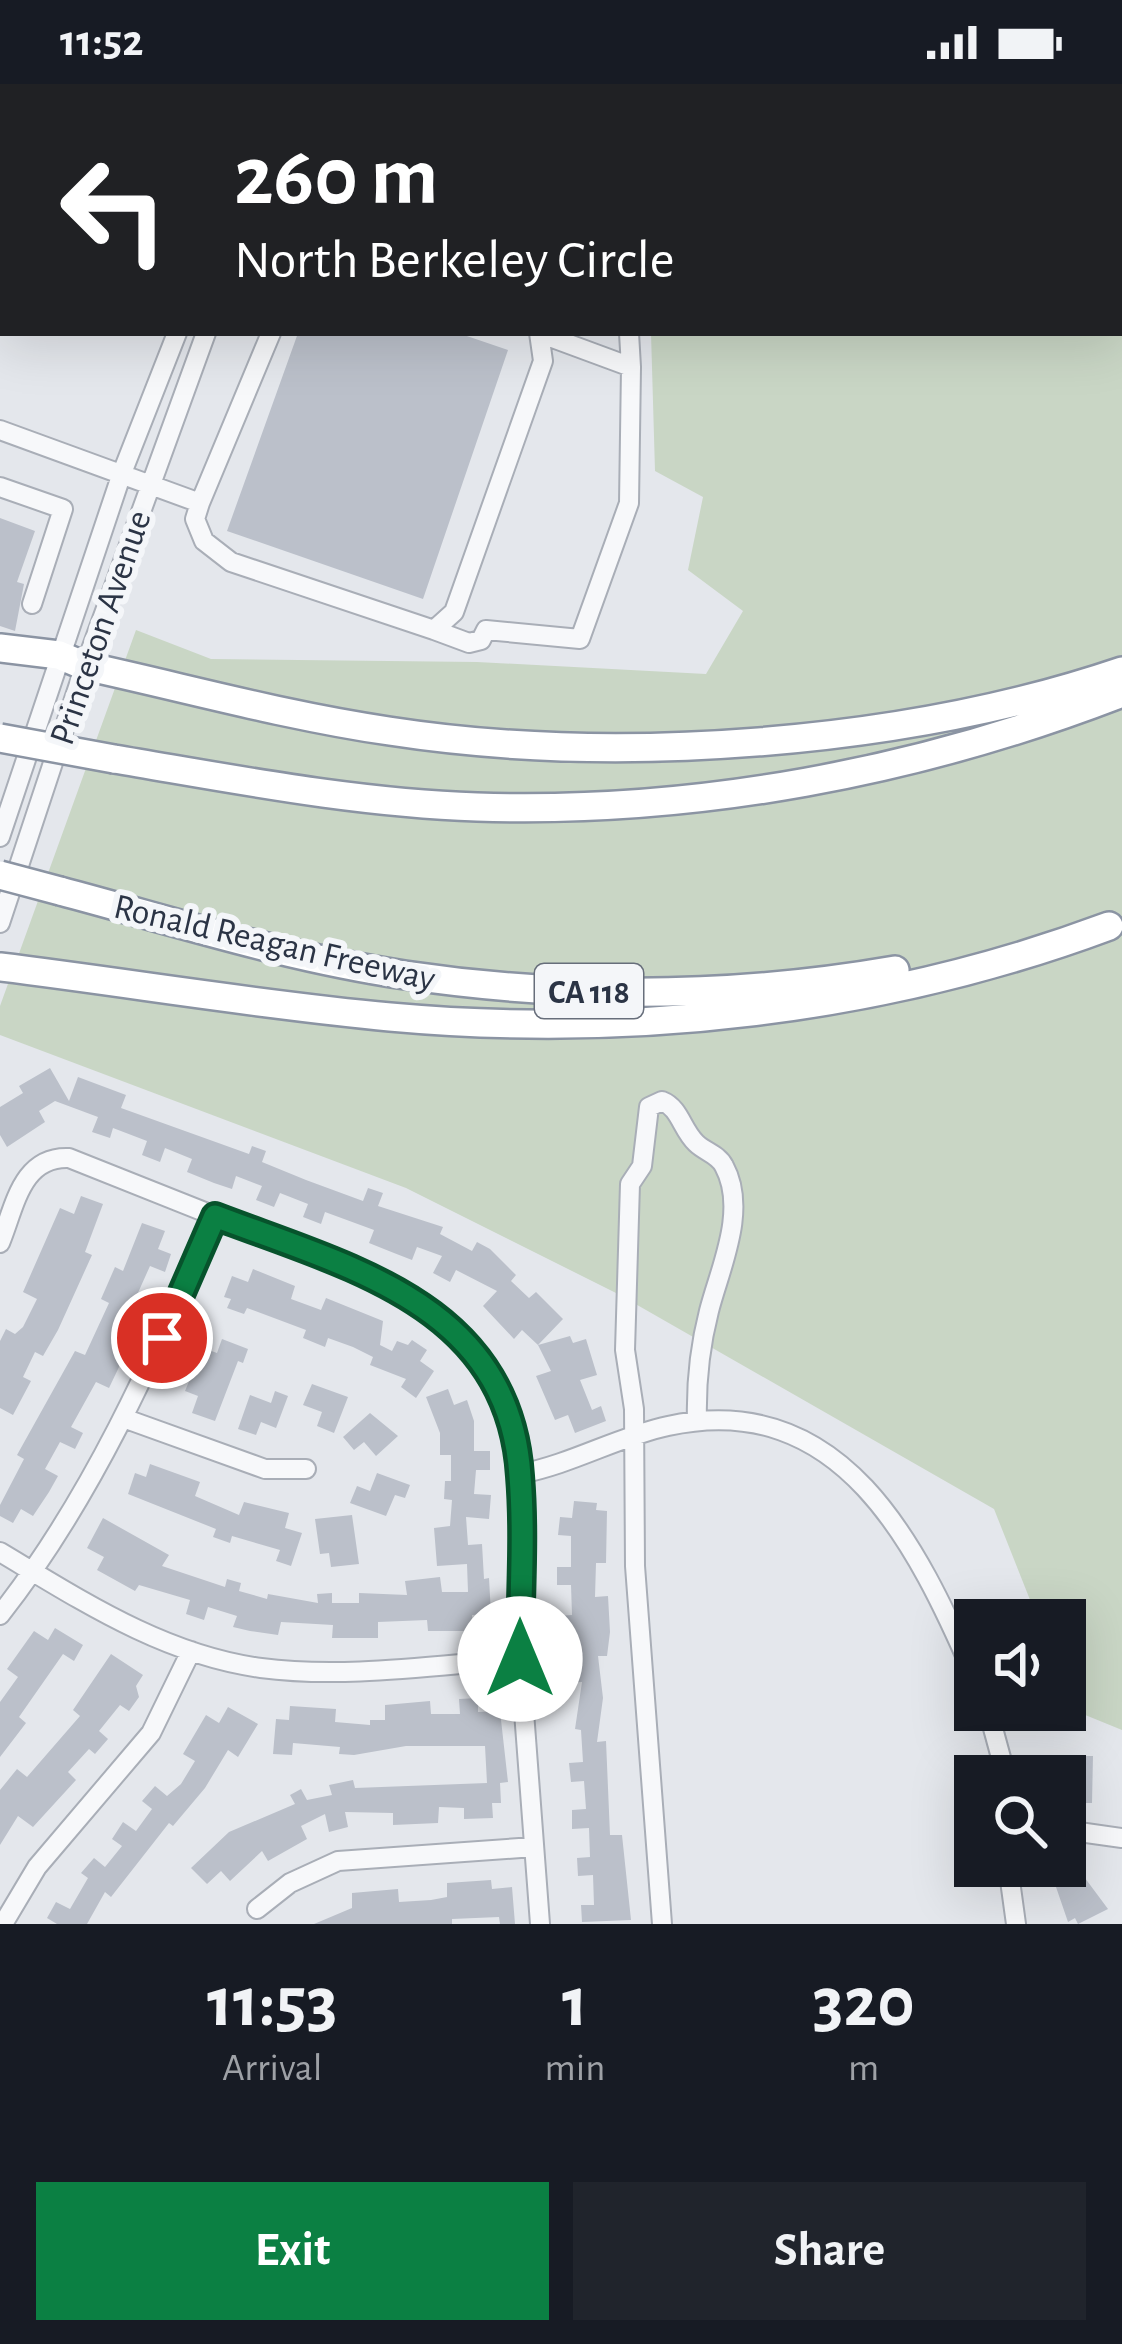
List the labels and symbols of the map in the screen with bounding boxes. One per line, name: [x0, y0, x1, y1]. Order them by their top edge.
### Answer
street label: Princeton Avenue: [44, 506, 158, 749]
street label: Ronald Reagan Freeway: [110, 888, 439, 997]
road number: CA 118: [535, 964, 643, 1018]
pin: [111, 1287, 213, 1389]
position arrow: [457, 1596, 583, 1722]

